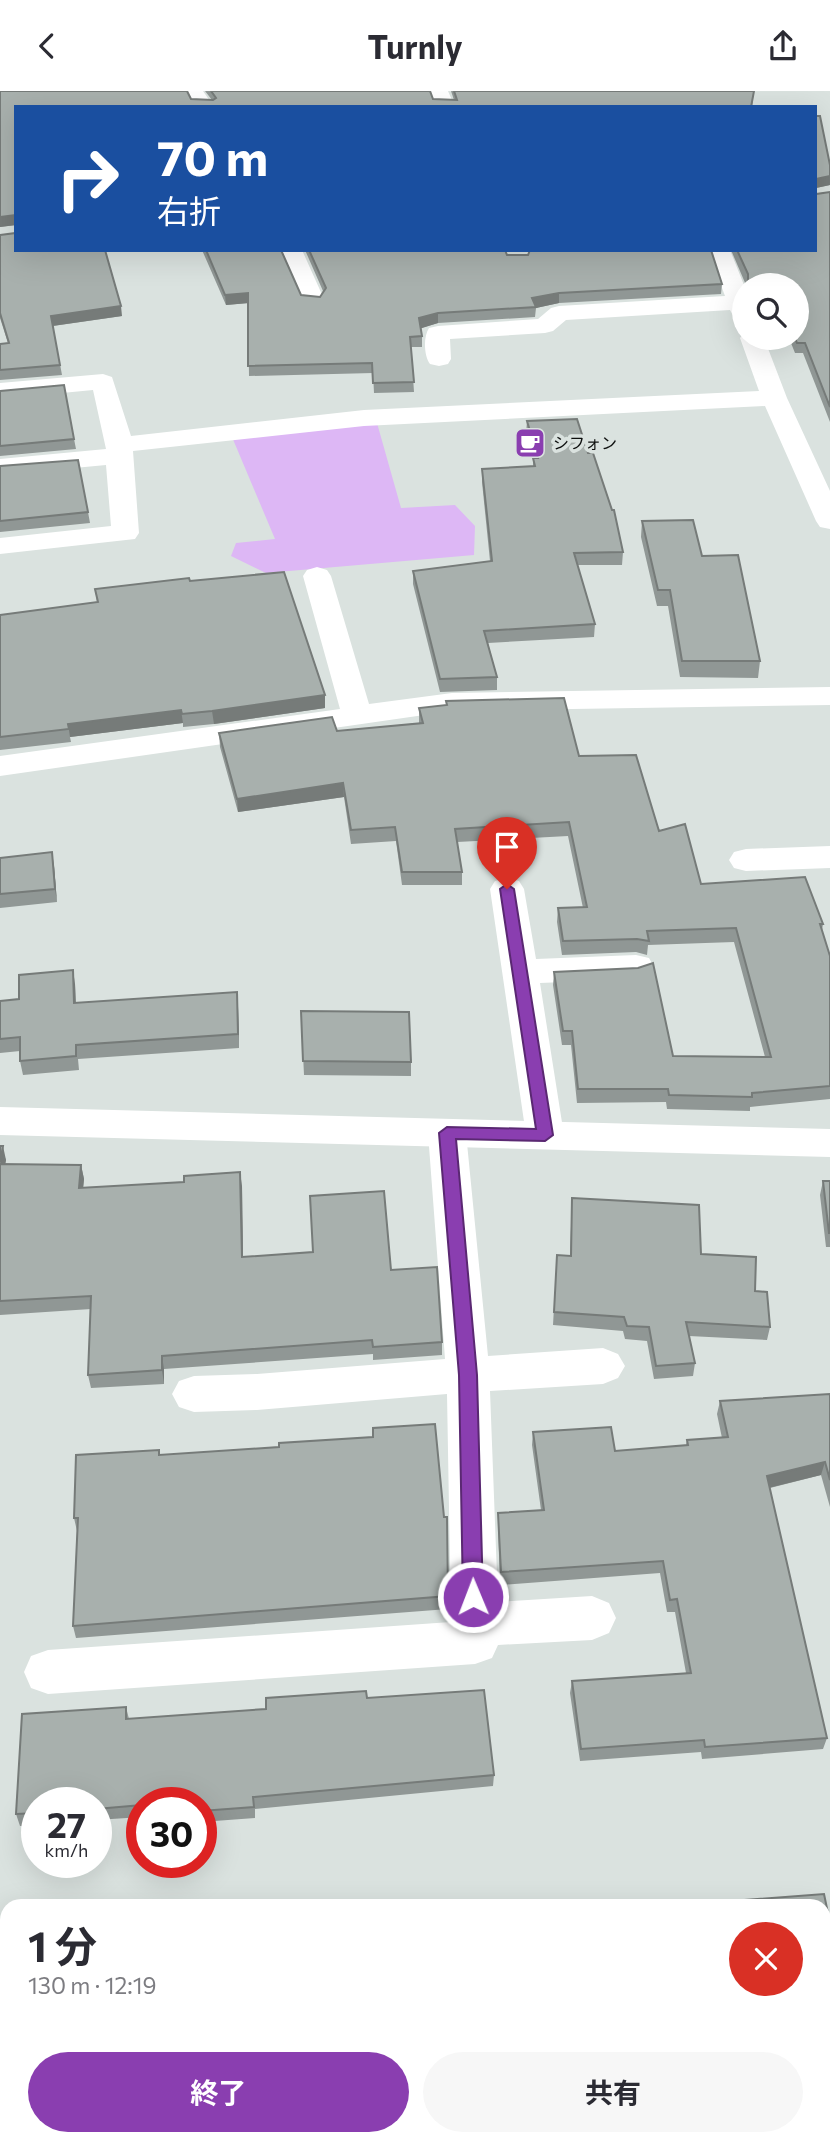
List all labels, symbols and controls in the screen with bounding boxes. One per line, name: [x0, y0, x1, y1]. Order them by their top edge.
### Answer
text: Turnly: [368, 26, 462, 66]
icon: back: [28, 27, 66, 65]
icon: share: [764, 27, 802, 65]
text: 70 m: [157, 126, 268, 186]
icon: right: [42, 133, 133, 224]
text: 右折: [157, 190, 221, 230]
map controls: [732, 273, 809, 350]
button: search: [732, 273, 809, 350]
cafe icon: シフォン: [513, 426, 547, 460]
place label: シフォン: [553, 433, 617, 452]
pin: [477, 817, 537, 889]
icon: arrive: [488, 828, 526, 866]
position arrow: [436, 1560, 510, 1634]
speed limit sign: 30: [126, 1787, 217, 1878]
text: 27: [47, 1802, 86, 1845]
text: km/h: [45, 1839, 88, 1861]
text: 1 分: [28, 1919, 97, 1971]
button: close: [729, 1922, 803, 1996]
text: 130 m · 12:19: [28, 1971, 156, 1999]
button: 終了: [28, 2052, 409, 2132]
button: 共有: [423, 2052, 803, 2132]

